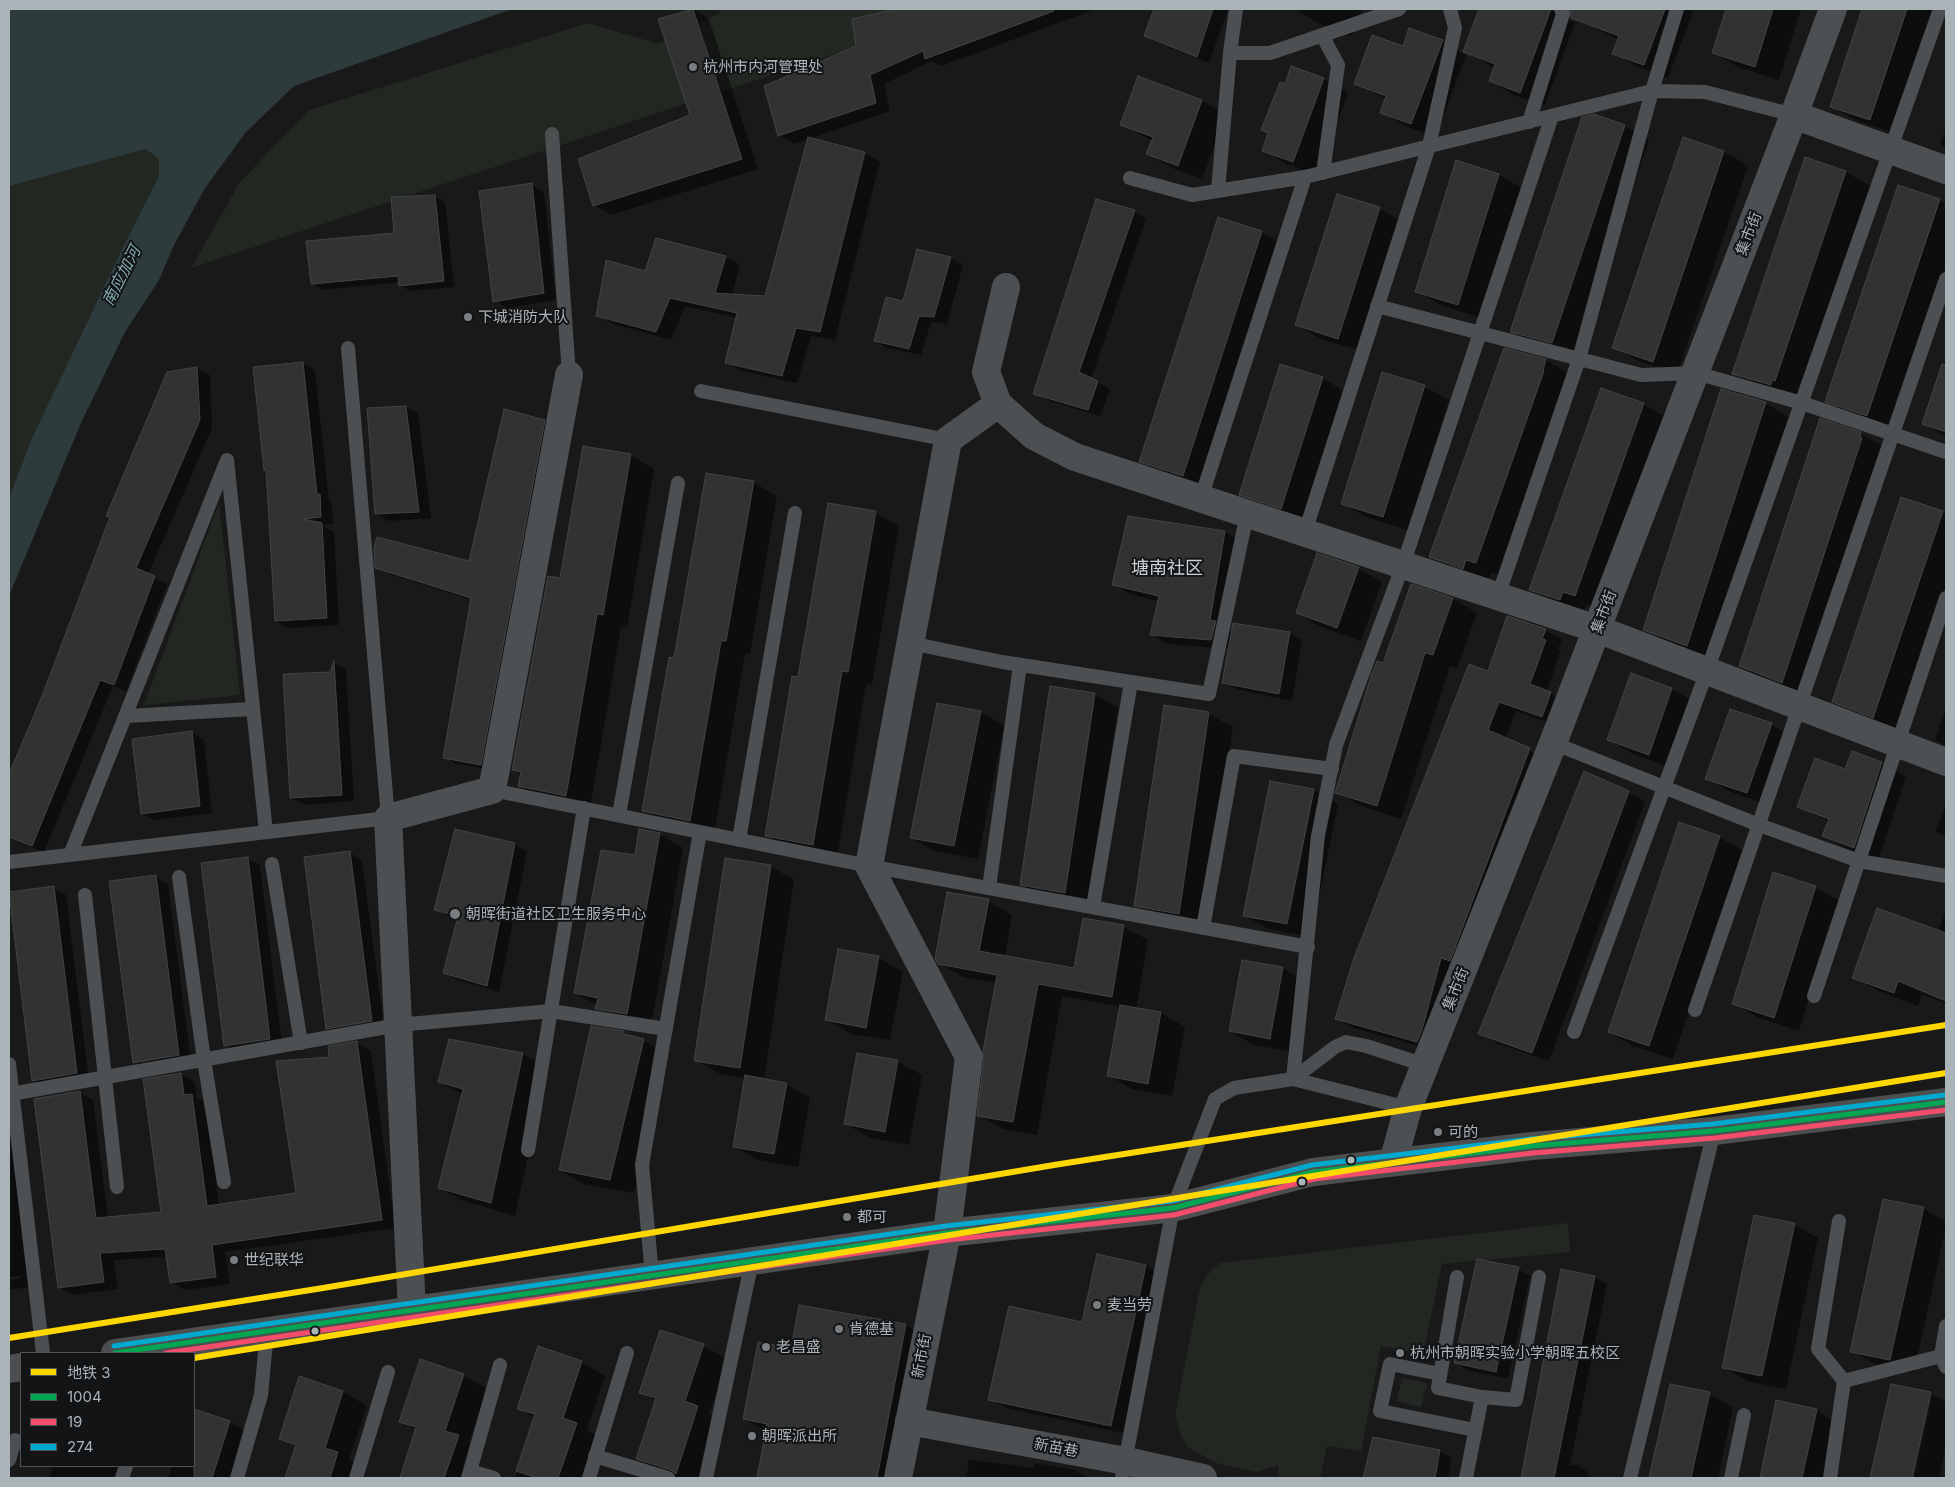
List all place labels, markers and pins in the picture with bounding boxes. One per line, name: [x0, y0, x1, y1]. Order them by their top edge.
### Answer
place label: 杭州市内河管理处: [703, 58, 823, 76]
marker: 杭州市内河管理处: [687, 61, 699, 73]
place label: 下城消防大队: [478, 308, 568, 326]
marker: 下城消防大队: [462, 311, 474, 323]
place label: 朝晖街道社区卫生服务中心: [466, 905, 646, 923]
marker: 朝晖街道社区卫生服务中心: [448, 907, 462, 921]
place label: 可的: [1448, 1123, 1478, 1141]
marker: 可的: [1432, 1126, 1444, 1138]
unlabelled marker: [1346, 1155, 1356, 1165]
unlabelled marker: [1297, 1177, 1307, 1187]
place label: 都可: [857, 1208, 887, 1226]
marker: 都可: [841, 1211, 853, 1223]
place label: 世纪联华: [244, 1251, 304, 1269]
marker: 世纪联华: [228, 1254, 240, 1266]
place label: 麦当劳: [1107, 1296, 1152, 1314]
marker: 麦当劳: [1091, 1299, 1103, 1311]
place label: 肯德基: [849, 1320, 894, 1338]
marker: 肯德基: [833, 1323, 845, 1335]
unlabelled marker: [310, 1326, 320, 1336]
place label: 老昌盛: [776, 1338, 821, 1356]
marker: 老昌盛: [760, 1341, 772, 1353]
place label: 杭州市朝晖实验小学朝晖五校区: [1410, 1344, 1620, 1362]
marker: 杭州市朝晖实验小学朝晖五校区: [1394, 1347, 1406, 1359]
place label: 朝晖派出所: [762, 1427, 837, 1445]
marker: 朝晖派出所: [746, 1430, 758, 1442]

